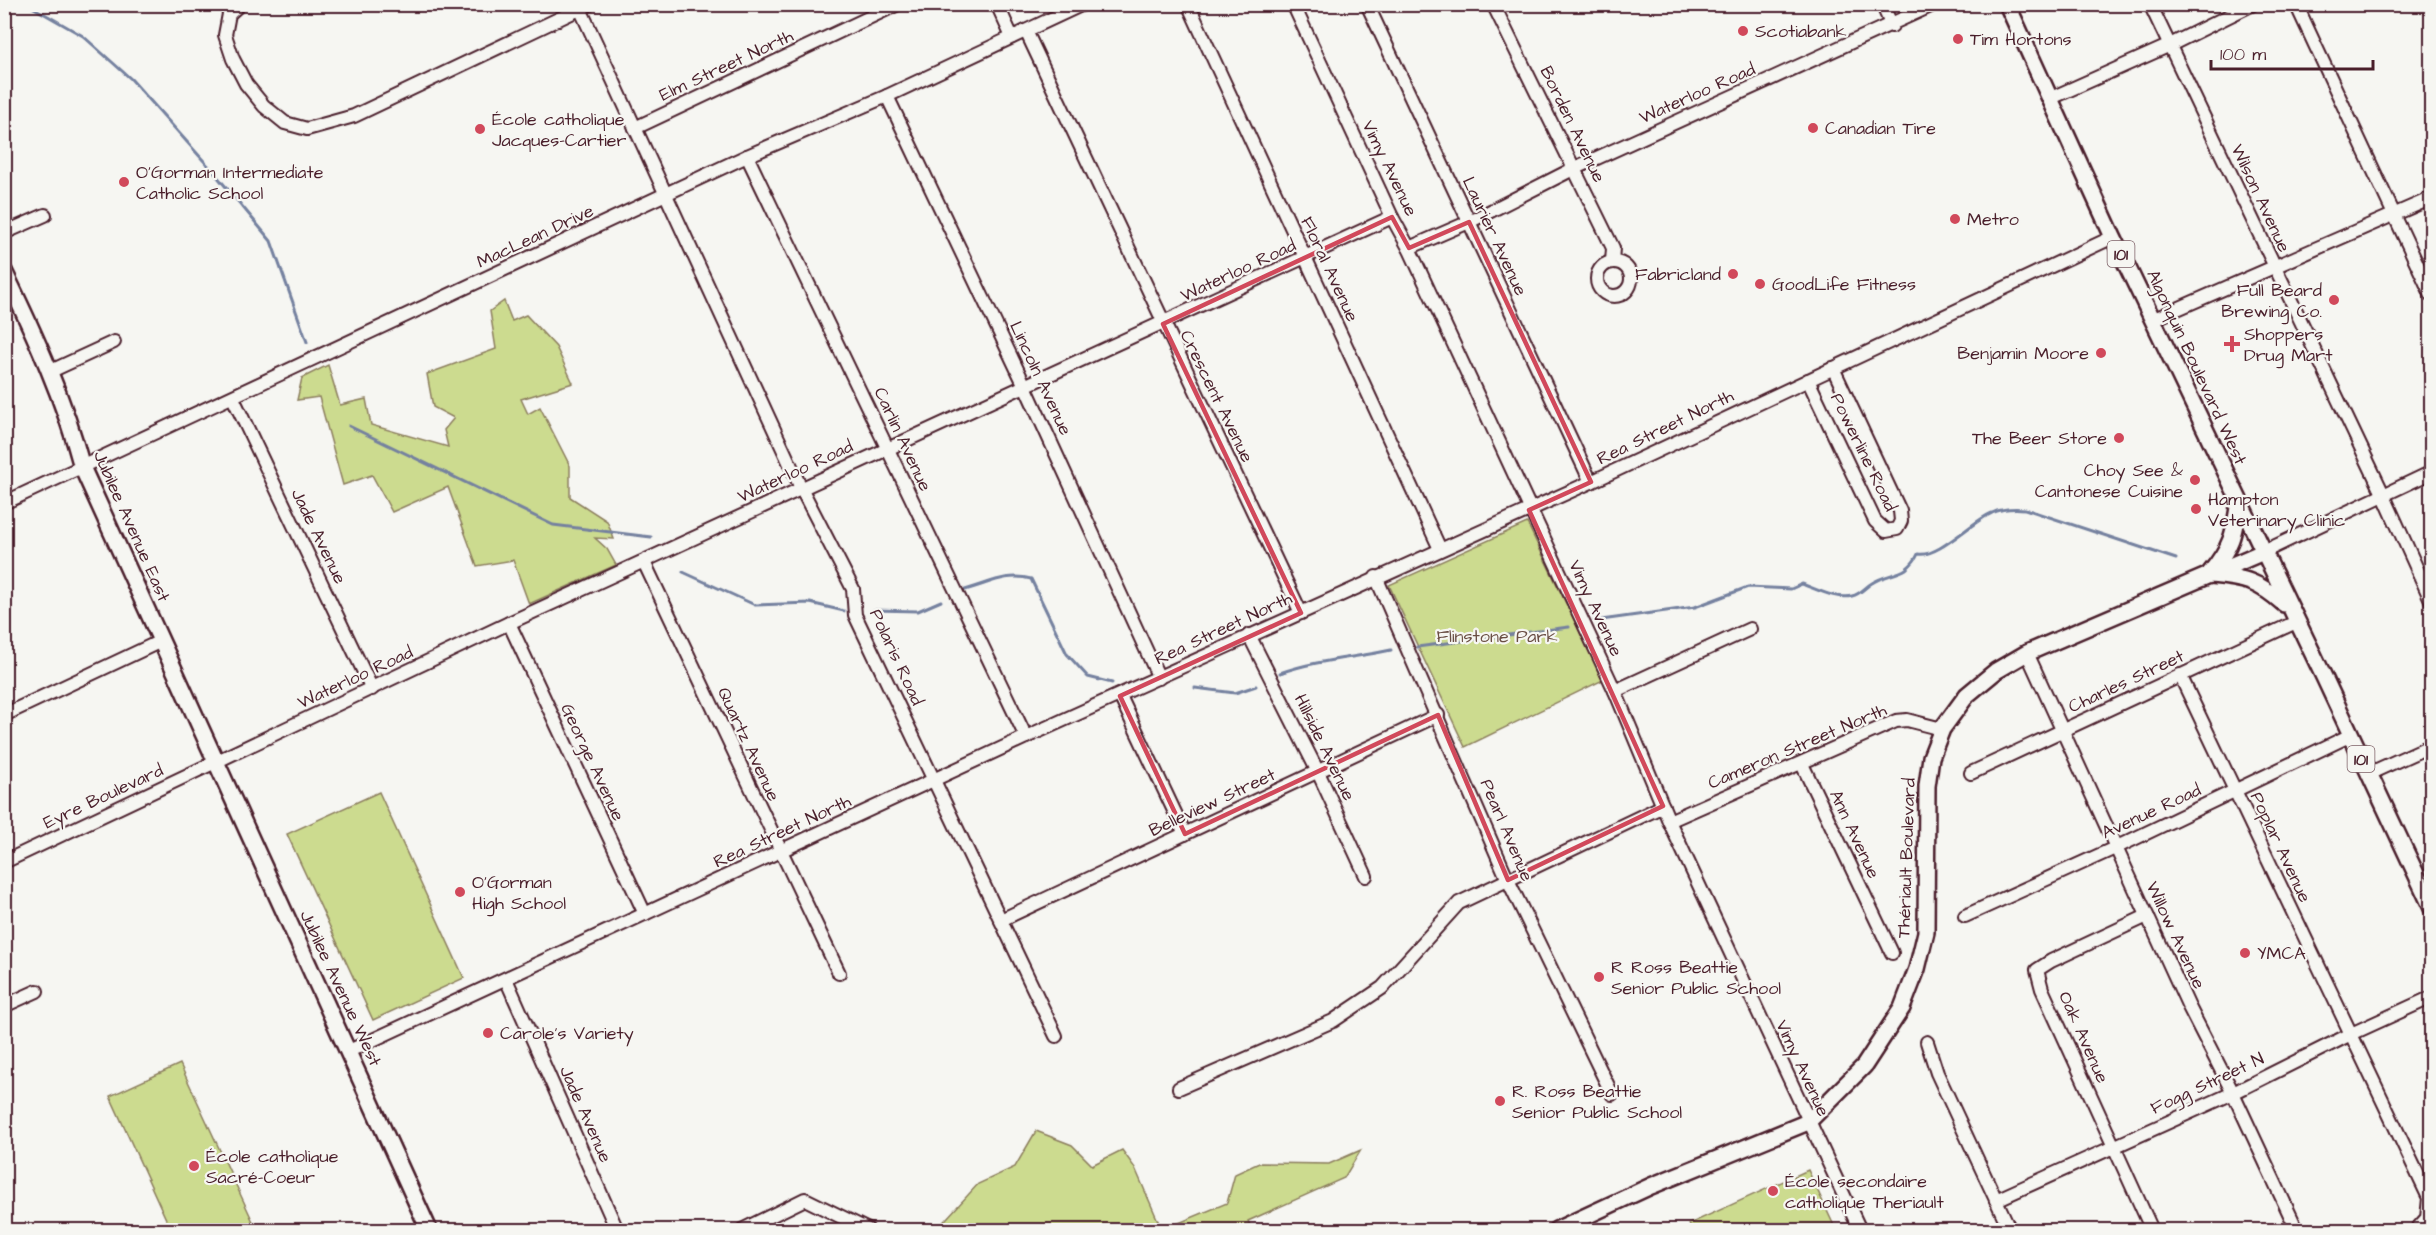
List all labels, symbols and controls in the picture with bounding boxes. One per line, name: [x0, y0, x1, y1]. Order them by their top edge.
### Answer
place label: Scotiabank: [1755, 19, 1847, 44]
street label: Elm Street North: [655, 23, 797, 107]
marker: Scotiabank: [1736, 24, 1750, 38]
place label: Tim Hortons: [1970, 27, 2072, 52]
marker: Tim Hortons: [1951, 32, 1965, 46]
scale bar: [2211, 33, 2373, 71]
text: 100 m: [2220, 42, 2266, 67]
street label: Waterloo Road: [1635, 57, 1759, 130]
street label: Borden Avenue: [1534, 62, 1612, 187]
place label: École catholique Jacques-Cartier: [492, 107, 626, 153]
street label: Vimy Avenue: [1355, 116, 1424, 221]
place label: Canadian Tire: [1825, 116, 1936, 141]
marker: Canadian Tire: [1806, 121, 1820, 135]
marker: École catholique Jacques-Cartier: [473, 122, 487, 136]
street label: Wilson Avenue: [2225, 140, 2297, 256]
place label: O'Gorman Intermediate Catholic School: [136, 160, 324, 206]
street label: Laurier Avenue: [1456, 173, 1533, 300]
marker: O'Gorman Intermediate Catholic School: [117, 175, 131, 189]
street label: MacLean Drive: [473, 198, 598, 274]
place label: Metro: [1967, 207, 2019, 232]
marker: Metro: [1948, 212, 1962, 226]
street label: Floral Avenue: [1294, 213, 1365, 326]
street label: Waterloo Road: [1176, 233, 1300, 308]
road number: 101: [2108, 241, 2134, 267]
place label: Fabricland: [1635, 262, 1721, 287]
street label: Algonquin Boulevard West: [2139, 266, 2253, 470]
marker: Fabricland: [1726, 267, 1740, 281]
place label: GoodLife Fitness: [1772, 272, 1916, 297]
marker: GoodLife Fitness: [1753, 277, 1767, 291]
place label: Full Beard Brewing Co.: [2221, 278, 2322, 325]
marker: Full Beard Brewing Co.: [2327, 293, 2341, 307]
street label: Lincoln Avenue: [1003, 317, 1078, 440]
place label: Shoppers Drug Mart: [2244, 322, 2333, 369]
street label: Crescent Avenue: [1174, 326, 1260, 467]
marker: Shoppers Drug Mart: [2225, 337, 2239, 351]
place label: Benjamin Moore: [1957, 341, 2089, 366]
marker: Benjamin Moore: [2094, 346, 2108, 360]
street label: Carlin Avenue: [868, 383, 938, 496]
street label: Rea Street North: [1593, 383, 1738, 471]
street label: Powerline Road: [1824, 389, 1903, 516]
place label: The Beer Store: [1972, 426, 2107, 451]
marker: The Beer Store: [2112, 431, 2126, 445]
street label: Waterloo Road: [733, 434, 857, 509]
street label: Jubilee Avenue East: [87, 447, 176, 606]
place label: Choy See & Cantonese Cuisine: [2035, 458, 2183, 504]
marker: Choy See & Cantonese Cuisine: [2188, 473, 2202, 487]
street label: Jade Avenue: [285, 484, 353, 588]
place label: Hampton Veterinary Clinic: [2208, 487, 2345, 534]
marker: Hampton Veterinary Clinic: [2189, 502, 2203, 516]
street label: Vimy Avenue: [1561, 556, 1629, 661]
street label: Rea Street North: [1150, 586, 1296, 671]
street label: Polaris Road: [863, 605, 930, 710]
park label: Flinstone Park: [1436, 624, 1558, 649]
street label: Waterloo Road: [293, 640, 417, 715]
street label: Charles Street: [2064, 643, 2189, 719]
street label: Quartz Avenue: [711, 683, 786, 805]
street label: Hillside Avenue: [1288, 690, 1361, 805]
street label: Cameron Street North: [1704, 697, 1891, 796]
street label: George Avenue: [553, 699, 631, 826]
road number: 101: [2348, 746, 2374, 772]
street label: Eyre Boulevard: [39, 758, 168, 836]
street label: Belleview Street: [1145, 762, 1280, 843]
street label: Pearl Avenue: [1474, 775, 1539, 885]
street label: Thériault Boulevard: [1891, 777, 1922, 939]
street label: Avenue Road: [2097, 778, 2205, 845]
street label: Ann Avenue: [1823, 786, 1886, 883]
street label: Poplar Avenue: [2244, 788, 2317, 907]
street label: Rea Street North: [709, 789, 855, 874]
place label: O'Gorman High School: [472, 870, 566, 917]
street label: Willow Avenue: [2140, 878, 2211, 993]
marker: O'Gorman High School: [453, 885, 467, 899]
street label: Jubilee Avenue West: [293, 906, 388, 1071]
place label: YMCA: [2257, 941, 2306, 966]
marker: YMCA: [2238, 946, 2252, 960]
place label: R Ross Beattie Senior Public School: [1611, 955, 1781, 1001]
marker: R Ross Beattie Senior Public School: [1592, 970, 1606, 984]
street label: Oak Avenue: [2052, 987, 2115, 1087]
street label: Vimy Avenue: [1768, 1016, 1836, 1121]
place label: Carole's Variety: [500, 1021, 634, 1047]
marker: Carole's Variety: [481, 1026, 495, 1040]
street label: Fogg Street N: [2146, 1046, 2268, 1122]
street label: Jade Avenue: [553, 1062, 618, 1167]
place label: R. Ross Beattie Senior Public School: [1512, 1079, 1682, 1125]
marker: R. Ross Beattie Senior Public School: [1493, 1094, 1507, 1108]
place label: École catholique Sacré-Coeur: [206, 1144, 339, 1190]
marker: École catholique Sacré-Coeur: [187, 1159, 201, 1173]
place label: École secondaire catholique Theriault: [1785, 1169, 1944, 1215]
marker: École secondaire catholique Theriault: [1766, 1184, 1780, 1198]

